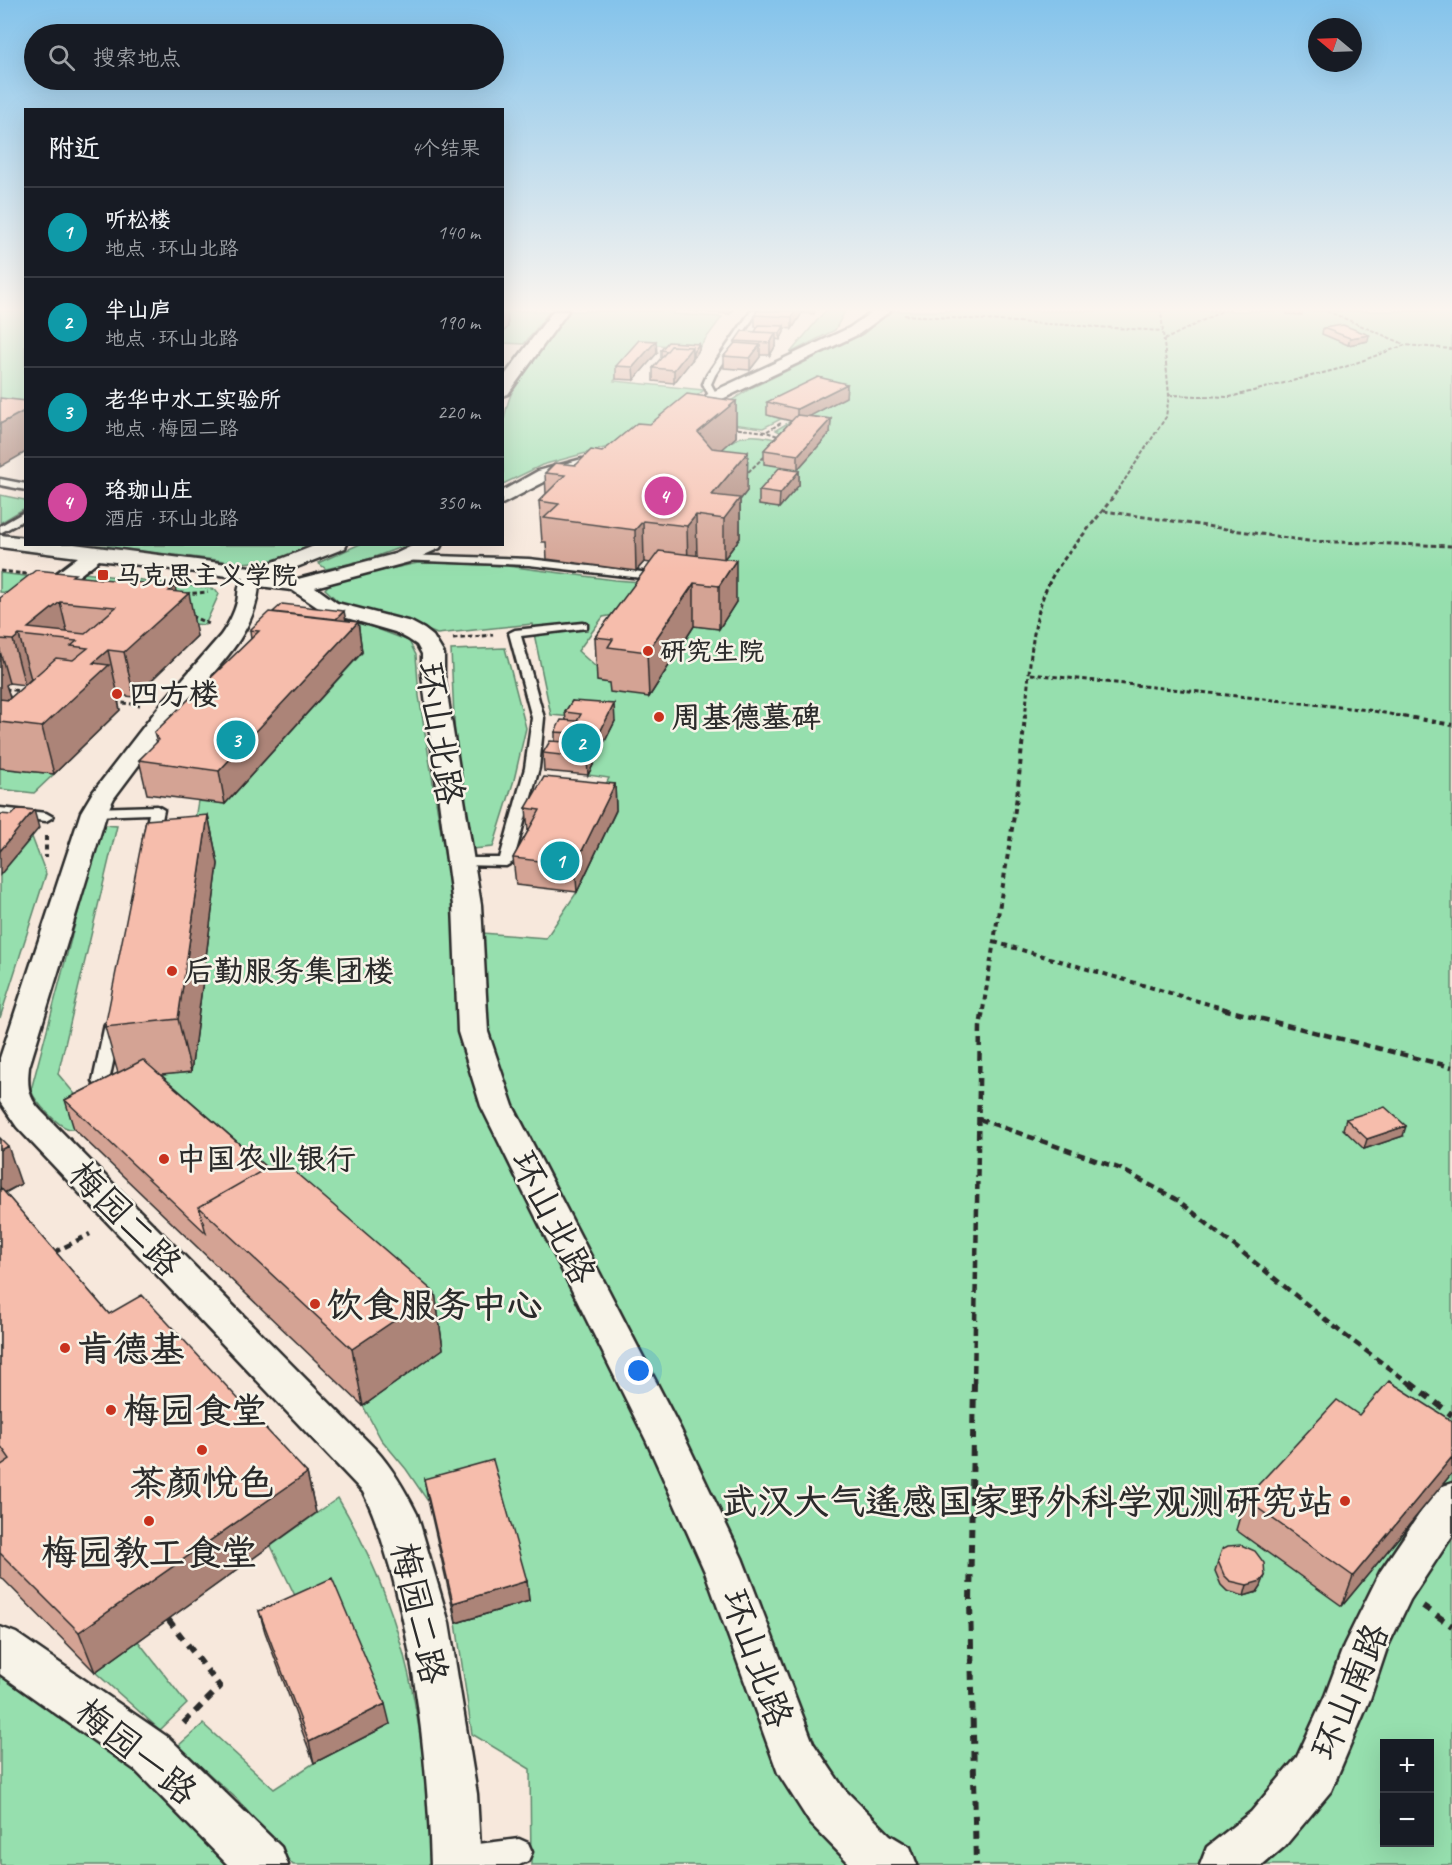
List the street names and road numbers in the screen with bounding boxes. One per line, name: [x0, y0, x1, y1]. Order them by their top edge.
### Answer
street label: 环山北路: [406, 658, 474, 808]
street label: 环山北路: [500, 1143, 606, 1292]
street label: 梅园二路: [59, 1151, 192, 1286]
street label: 梅园二路: [380, 1538, 458, 1689]
street label: 环山北路: [711, 1583, 803, 1734]
street label: 环山南路: [1301, 1616, 1399, 1767]
street label: 梅园一路: [66, 1689, 207, 1815]

